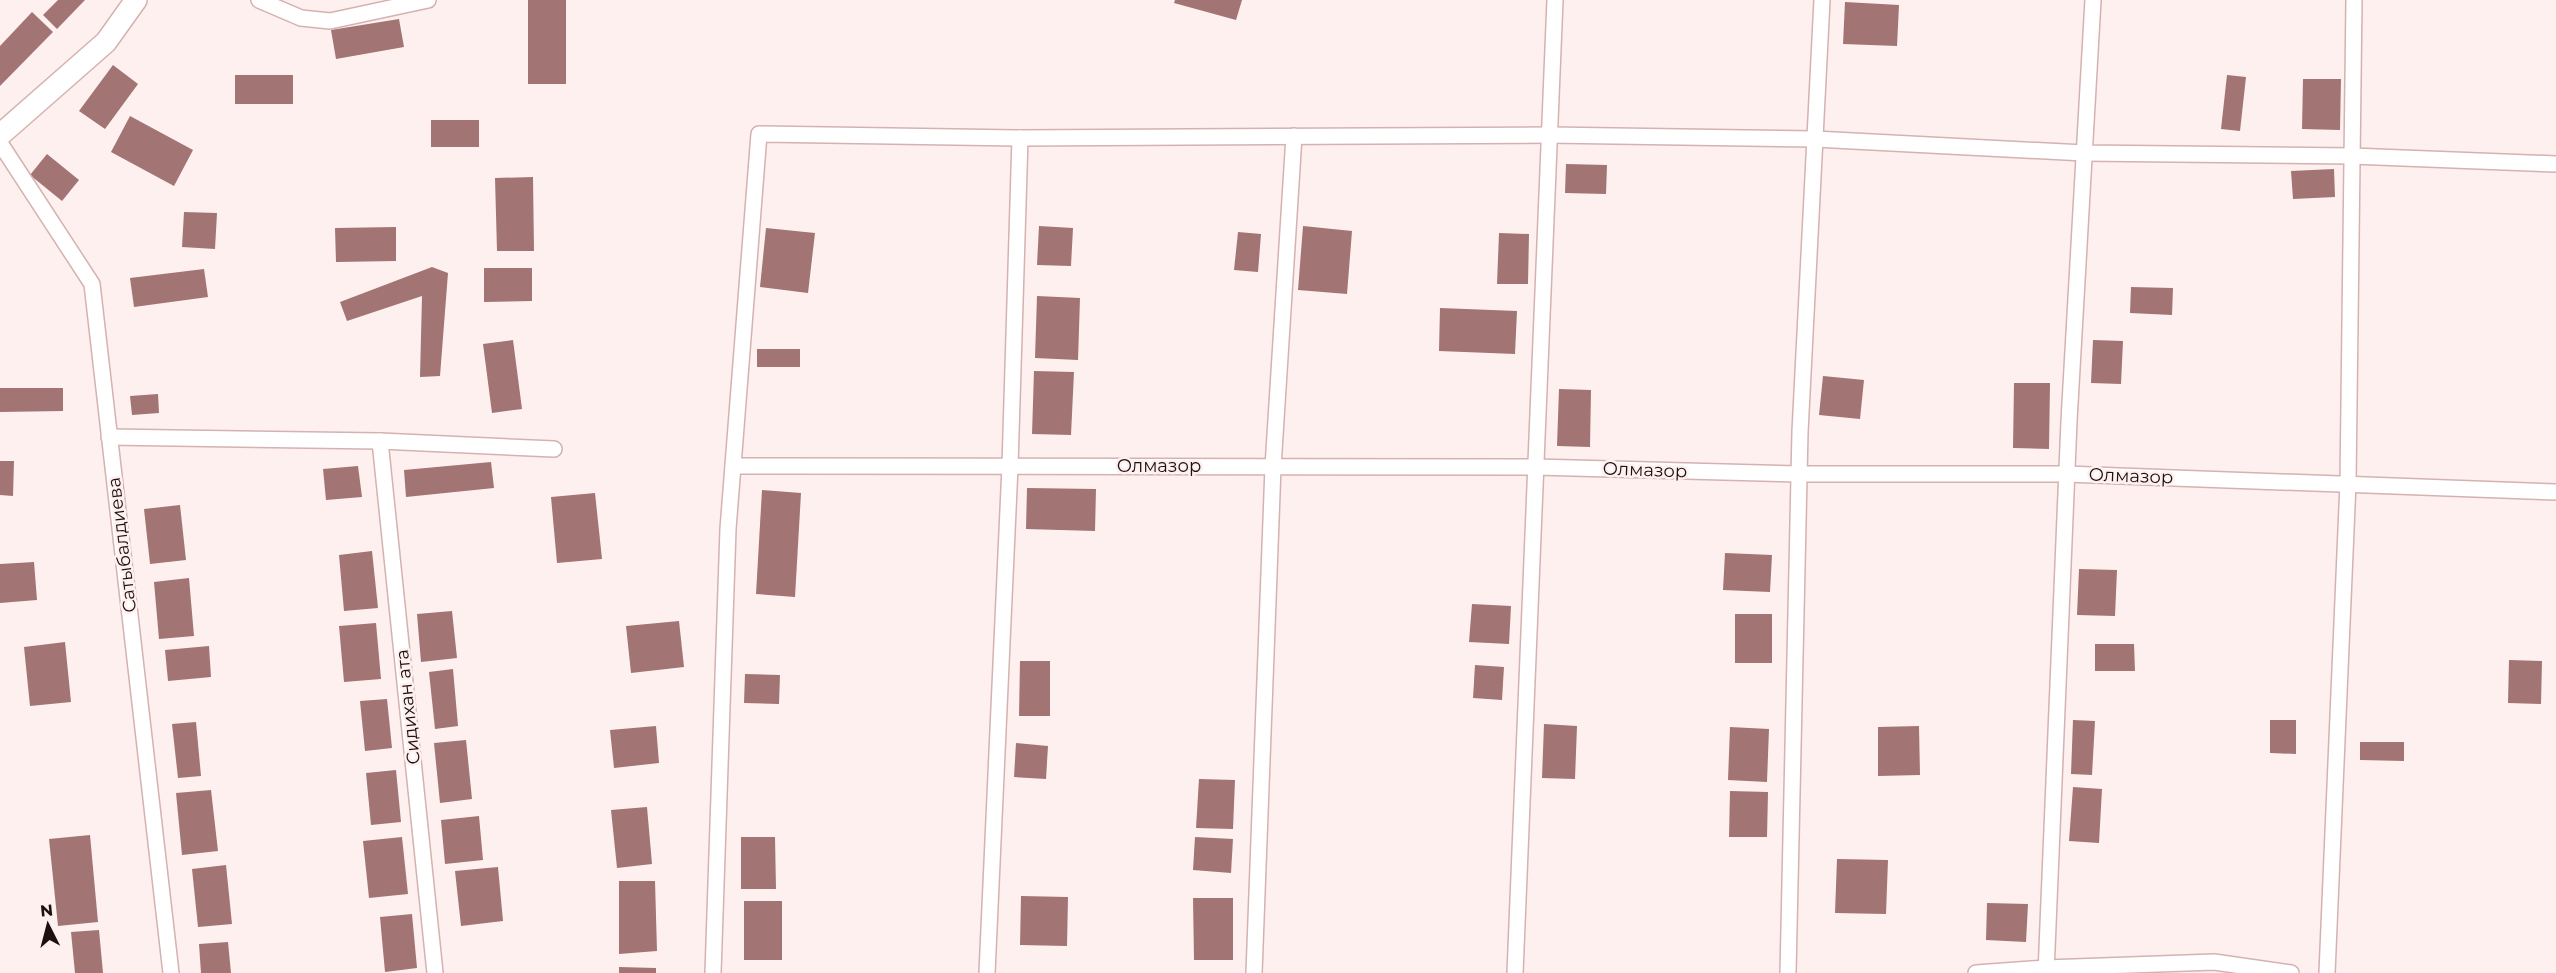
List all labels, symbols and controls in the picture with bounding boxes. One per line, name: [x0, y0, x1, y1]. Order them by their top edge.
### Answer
street label: Олмазор: [1117, 455, 1201, 477]
street label: Олмазор: [1602, 458, 1688, 482]
street label: Олмазор: [2088, 464, 2174, 488]
street label: Сатыбалдиева: [103, 476, 141, 614]
street label: Сидихан ата: [391, 648, 425, 766]
north arrow: [18, 895, 78, 955]
text: N: [39, 900, 54, 921]

